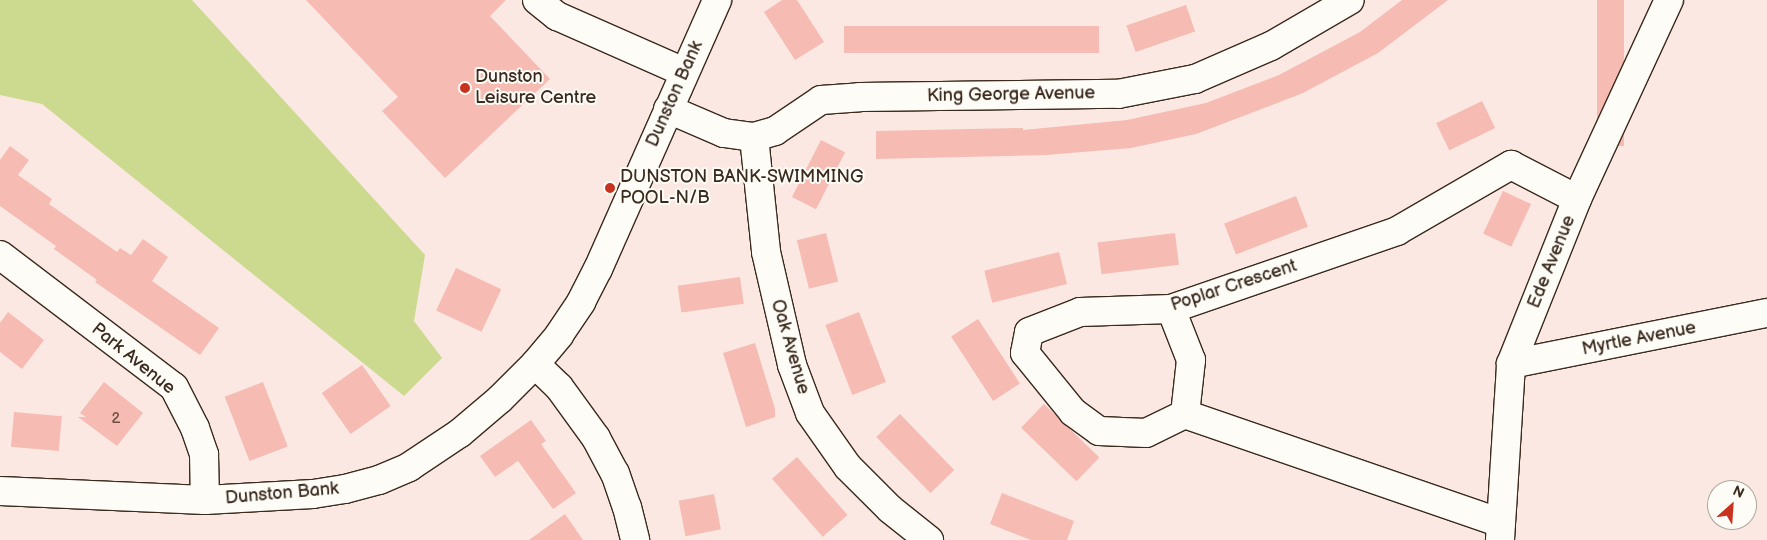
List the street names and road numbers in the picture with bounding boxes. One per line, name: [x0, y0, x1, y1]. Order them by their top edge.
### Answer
street label: Dunston Bank: [642, 38, 708, 150]
street label: King George Avenue: [927, 83, 1095, 107]
street label: Ede Avenue: [1524, 212, 1580, 312]
street label: Poplar Crescent: [1168, 255, 1300, 317]
street label: Oak Avenue: [766, 297, 814, 397]
street label: Myrtle Avenue: [1580, 317, 1698, 361]
street label: Park Avenue: [87, 319, 179, 399]
street label: Dunston Bank: [224, 478, 340, 510]

